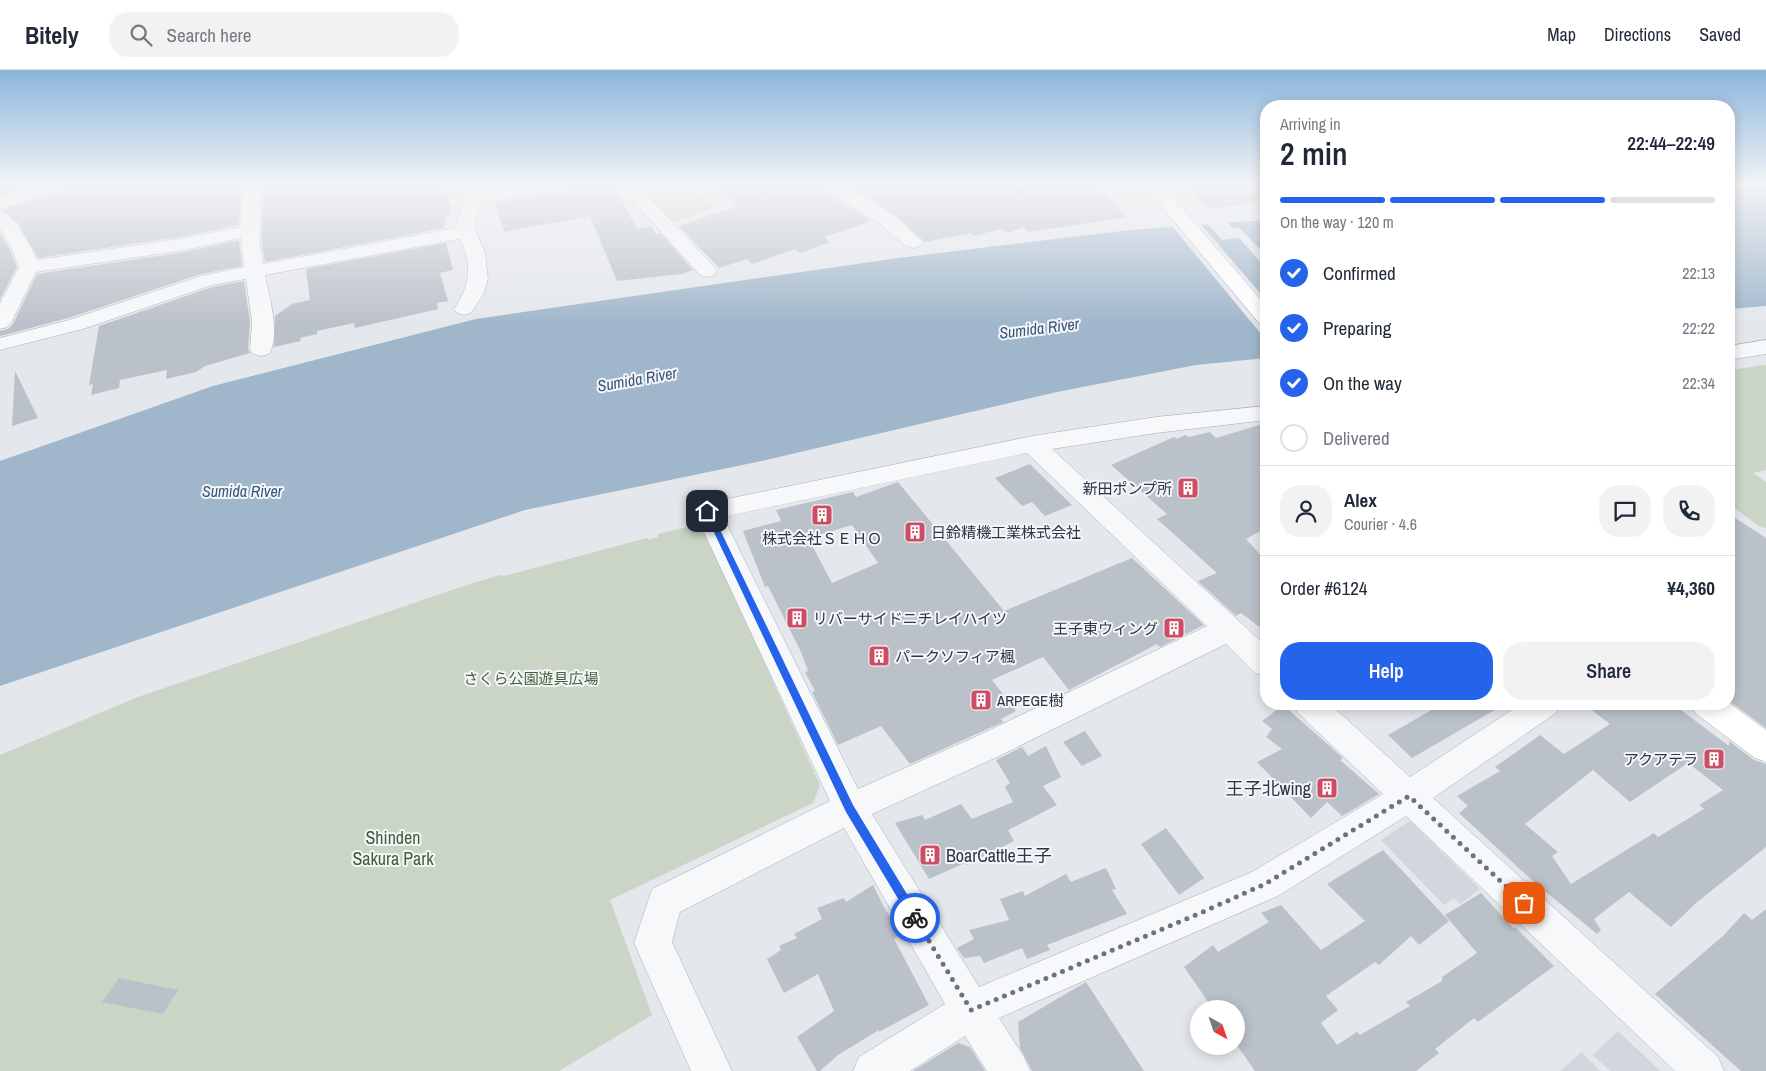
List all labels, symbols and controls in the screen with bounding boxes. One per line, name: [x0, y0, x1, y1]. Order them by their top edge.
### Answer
search box: [109, 12, 459, 57]
text: Bitely: [25, 19, 79, 51]
icon: search: [127, 21, 155, 49]
text: Search here: [167, 22, 251, 48]
text: Map: [1547, 22, 1576, 47]
text: Directions: [1604, 22, 1671, 47]
text: Saved: [1699, 22, 1741, 47]
text: Arriving in: [1280, 113, 1341, 135]
text: 22:44–22:49: [1627, 130, 1715, 156]
text: 2 min: [1280, 132, 1348, 175]
text: On the way · 120 m: [1280, 211, 1394, 233]
icon: check: [1280, 259, 1308, 287]
text: Confirmed: [1323, 260, 1396, 286]
text: 22:13: [1682, 262, 1715, 284]
water label: Sumida River: [998, 312, 1081, 344]
icon: check: [1280, 314, 1308, 342]
text: Preparing: [1323, 315, 1391, 341]
text: 22:22: [1682, 317, 1715, 339]
water label: Sumida River: [596, 361, 679, 397]
icon: check: [1280, 369, 1308, 397]
text: On the way: [1323, 370, 1402, 396]
text: 22:34: [1682, 372, 1715, 394]
text: Delivered: [1323, 425, 1390, 451]
building icon: 新田ポンプ所: [1176, 476, 1200, 500]
place label: 新田ポンプ所: [1082, 478, 1172, 499]
water label: Sumida River: [202, 480, 283, 502]
button: person: [1280, 485, 1332, 537]
button: chat: [1599, 485, 1651, 537]
button: phone: [1663, 485, 1715, 537]
text: Alex: [1344, 487, 1377, 513]
pin: [686, 490, 728, 532]
icon: home: [693, 497, 721, 525]
building icon: 株式会社ＳＥＨＯ: [810, 503, 834, 527]
text: Courier · 4.6: [1344, 513, 1417, 535]
building icon: 日鈴精機工業株式会社: [903, 520, 927, 544]
place label: 日鈴精機工業株式会社: [931, 522, 1081, 543]
place label: 株式会社ＳＥＨＯ: [762, 528, 882, 549]
text: Order #6124: [1280, 575, 1367, 601]
text: ¥4,360: [1667, 575, 1715, 601]
building icon: リバーサイドニチレイハイツ: [785, 606, 809, 630]
place label: リバーサイドニチレイハイツ: [813, 608, 1007, 629]
building icon: 王子東ウィング: [1162, 616, 1186, 640]
place label: 王子東ウィング: [1053, 618, 1158, 639]
button: Help: [1280, 642, 1493, 700]
button: Share: [1503, 642, 1715, 700]
building icon: パークソフィア楓: [867, 644, 891, 668]
place label: パークソフィア楓: [895, 646, 1015, 667]
park label: さくら公園遊具広場: [463, 668, 599, 689]
building icon: ARPEGE樹: [969, 688, 993, 712]
place label: ARPEGE樹: [996, 690, 1063, 711]
building icon: アクアテラ: [1702, 747, 1726, 771]
place label: アクアテラ: [1624, 749, 1698, 770]
place label: 王子北wing: [1226, 776, 1312, 801]
building icon: 王子北wing: [1315, 776, 1339, 800]
park label: Shinden Sakura Park: [352, 825, 434, 871]
building icon: BoarCattle王子: [918, 843, 942, 867]
place label: BoarCattle王子: [946, 843, 1052, 868]
pin: [1503, 882, 1545, 924]
icon: bag: [1510, 889, 1538, 917]
courier: [890, 893, 940, 943]
icon: bike: [901, 904, 929, 932]
north arrow: [1190, 1000, 1245, 1055]
map controls: [1190, 1000, 1245, 1055]

